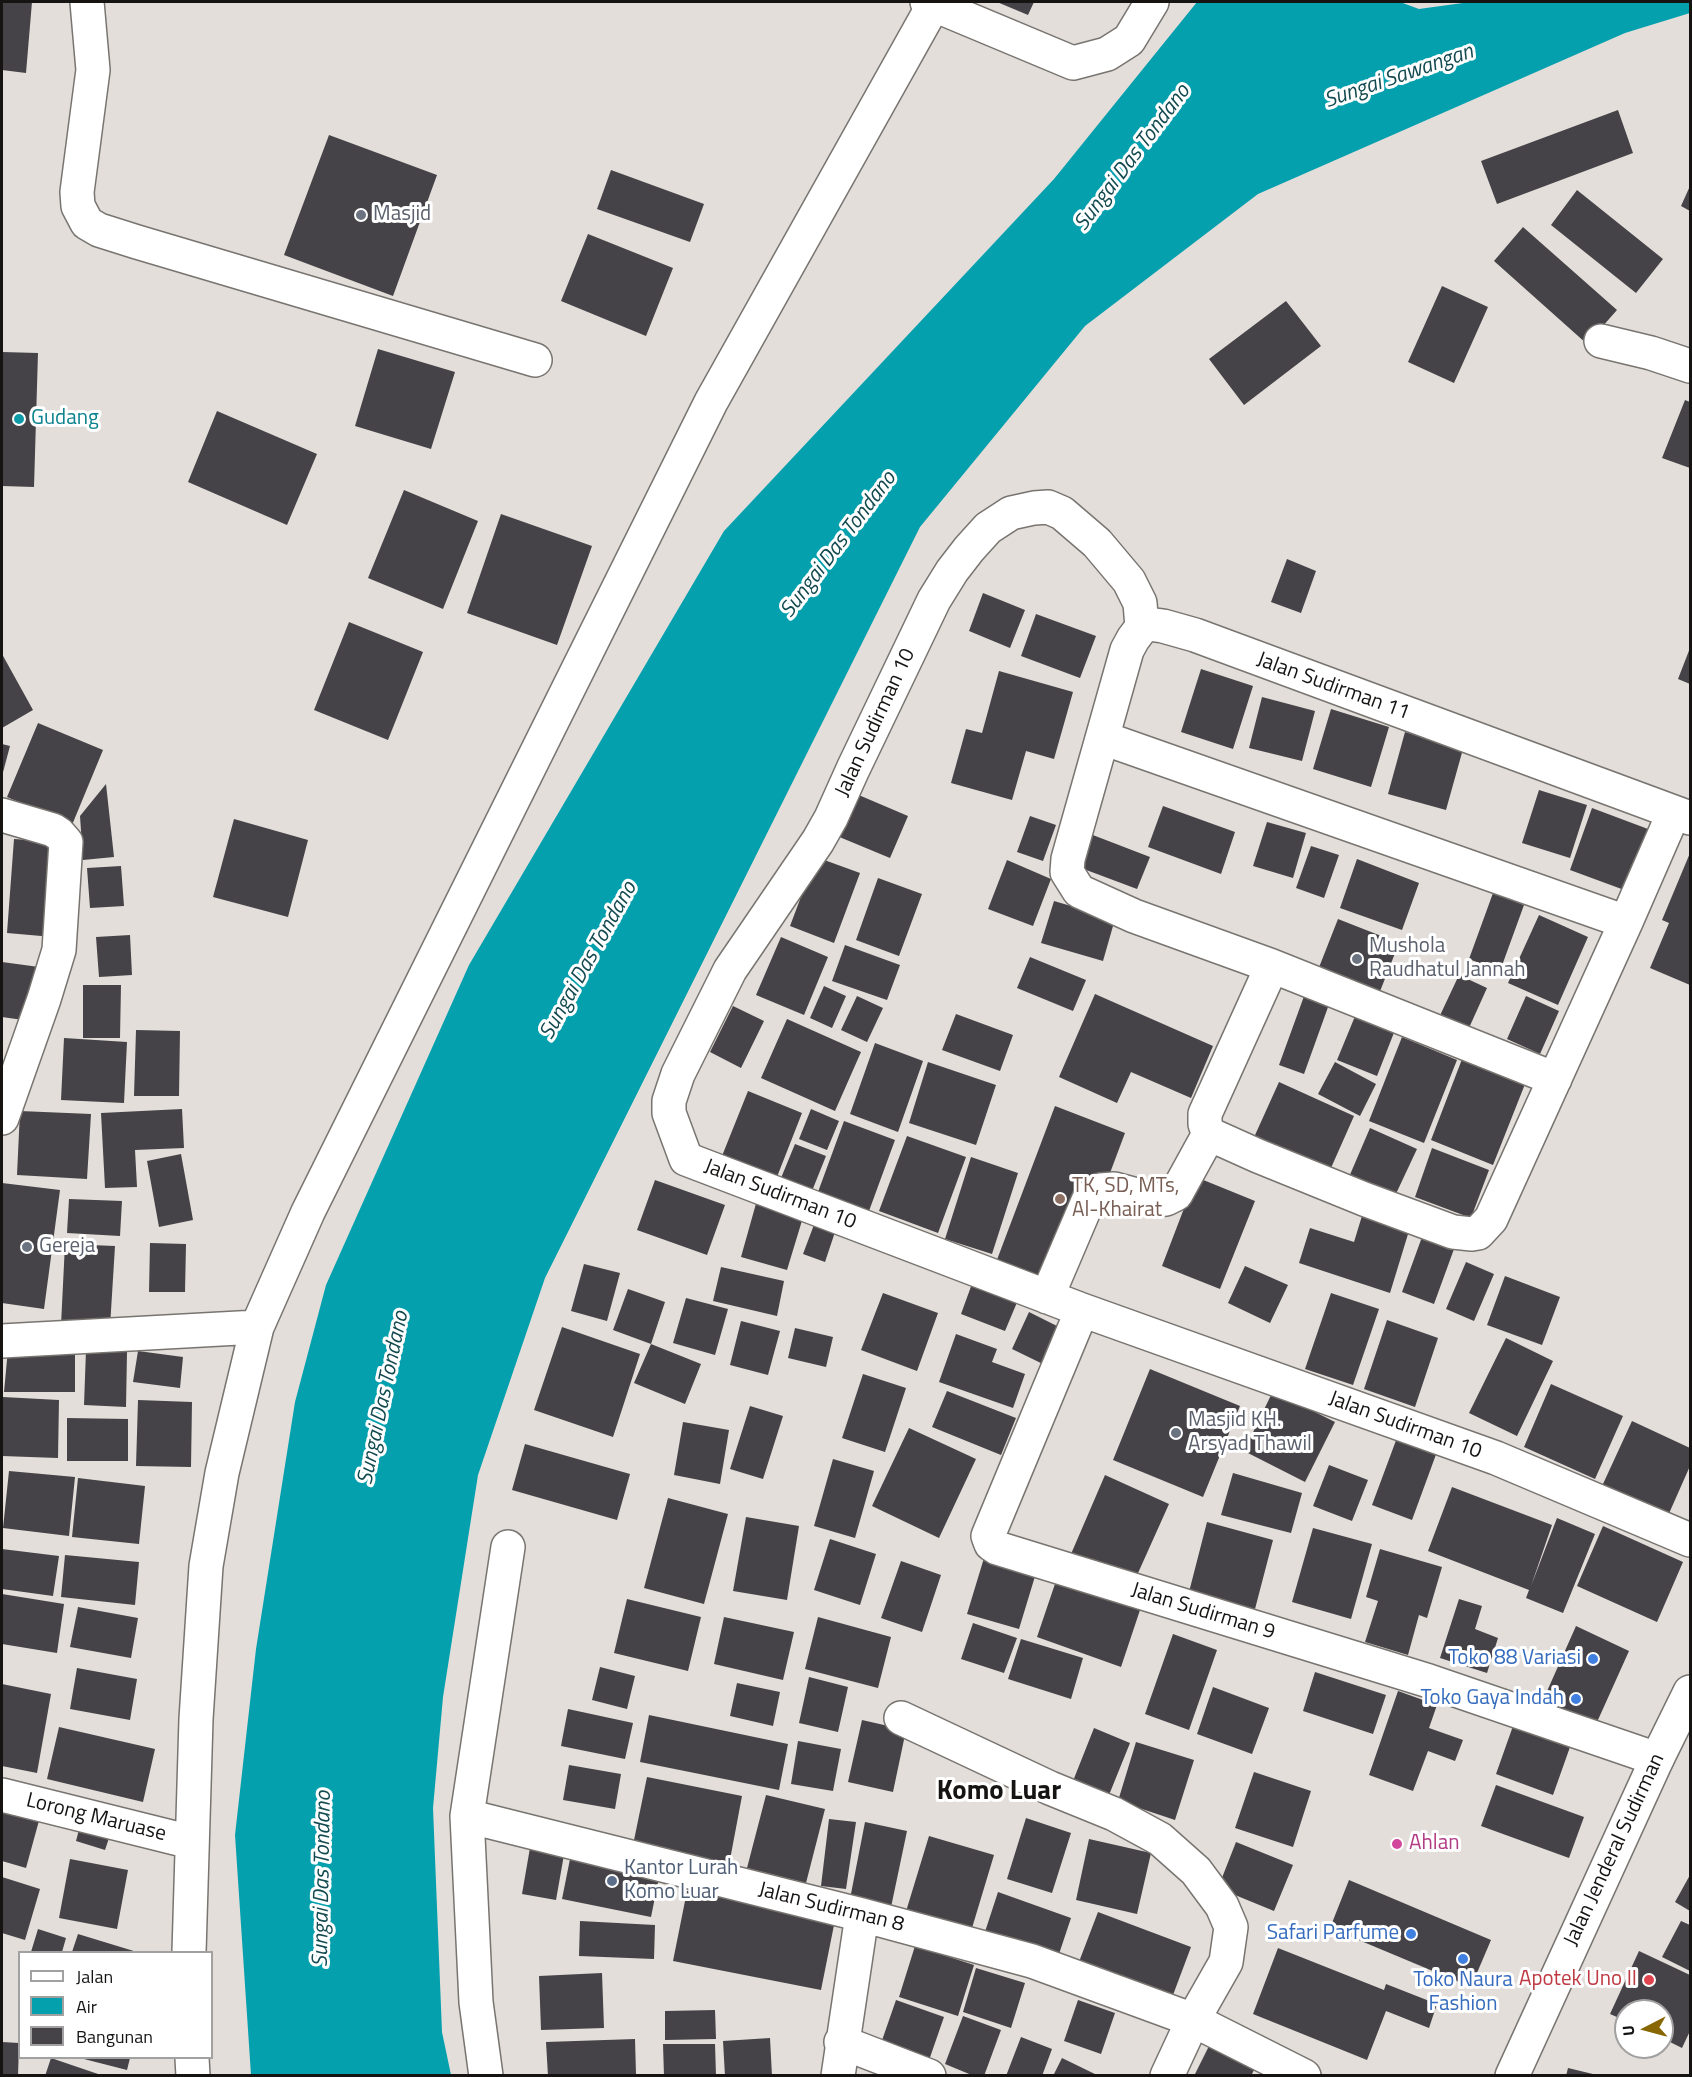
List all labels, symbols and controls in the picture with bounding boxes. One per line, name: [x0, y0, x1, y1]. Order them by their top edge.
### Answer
water label: Sungai Sawangan: [1321, 39, 1477, 115]
water label: Sungai Das Tondano: [1069, 80, 1197, 236]
place label: Masjid: [373, 202, 431, 228]
marker: Masjid: [354, 208, 368, 222]
place label: Gudang: [31, 406, 99, 432]
marker: Gudang: [12, 412, 26, 426]
water label: Sungai Das Tondano: [775, 467, 903, 623]
street label: Jalan Sudirman 10: [831, 645, 921, 801]
street label: Jalan Sudirman 11: [1253, 648, 1413, 726]
water label: Sungai Das Tondano: [535, 877, 643, 1045]
place label: Mushola Raudhatul Jannah: [1369, 934, 1525, 984]
marker: Mushola Raudhatul Jannah: [1350, 952, 1364, 966]
street label: Jalan Sudirman 10: [700, 1154, 860, 1236]
place label: TK, SD, MTs, Al-Khairat: [1072, 1174, 1179, 1224]
marker: TK, SD, MTs, Al-Khairat: [1053, 1192, 1067, 1206]
place label: Gereja: [39, 1234, 95, 1260]
marker: Gereja: [20, 1240, 34, 1254]
water label: Sungai Das Tondano: [353, 1309, 415, 1487]
street label: Jalan Sudirman 10: [1325, 1387, 1485, 1465]
place label: Masjid KH. Arsyad Thawil: [1188, 1408, 1312, 1458]
marker: Masjid KH. Arsyad Thawil: [1169, 1426, 1183, 1440]
street label: Jalan Sudirman 9: [1128, 1578, 1278, 1646]
place label: Toko 88 Variasi: [1448, 1646, 1581, 1672]
marker: Toko 88 Variasi: [1586, 1652, 1600, 1666]
place label: Toko Gaya Indah: [1420, 1686, 1564, 1712]
marker: Toko Gaya Indah: [1569, 1692, 1583, 1706]
street label: Jalan Jenderal Sudirman: [1559, 1750, 1671, 1950]
district label: Komo Luar: [937, 1776, 1061, 1808]
street label: Lorong Maruase: [23, 1788, 169, 1848]
water label: Sungai Das Tondano: [308, 1791, 338, 1967]
place label: Ahlan: [1409, 1831, 1459, 1857]
marker: Ahlan: [1390, 1837, 1404, 1851]
place label: Kantor Lurah Komo Luar: [624, 1856, 738, 1906]
marker: Kantor Lurah Komo Luar: [605, 1874, 619, 1888]
street label: Jalan Sudirman 8: [756, 1878, 906, 1938]
place label: Safari Parfume: [1267, 1921, 1399, 1947]
marker: Safari Parfume: [1404, 1927, 1418, 1941]
legend: [18, 1951, 213, 2059]
marker: Toko Naura Fashion: [1456, 1952, 1470, 1966]
text: Jalan: [76, 1963, 113, 1990]
place label: Apotek Uno II: [1519, 1967, 1637, 1993]
place label: Toko Naura Fashion: [1413, 1968, 1513, 2018]
marker: Apotek Uno II: [1642, 1973, 1656, 1987]
text: Air: [76, 1993, 97, 2020]
north arrow: [1614, 1999, 1674, 2059]
text: Bangunan: [76, 2023, 153, 2050]
text: U: [1616, 2024, 1641, 2037]

